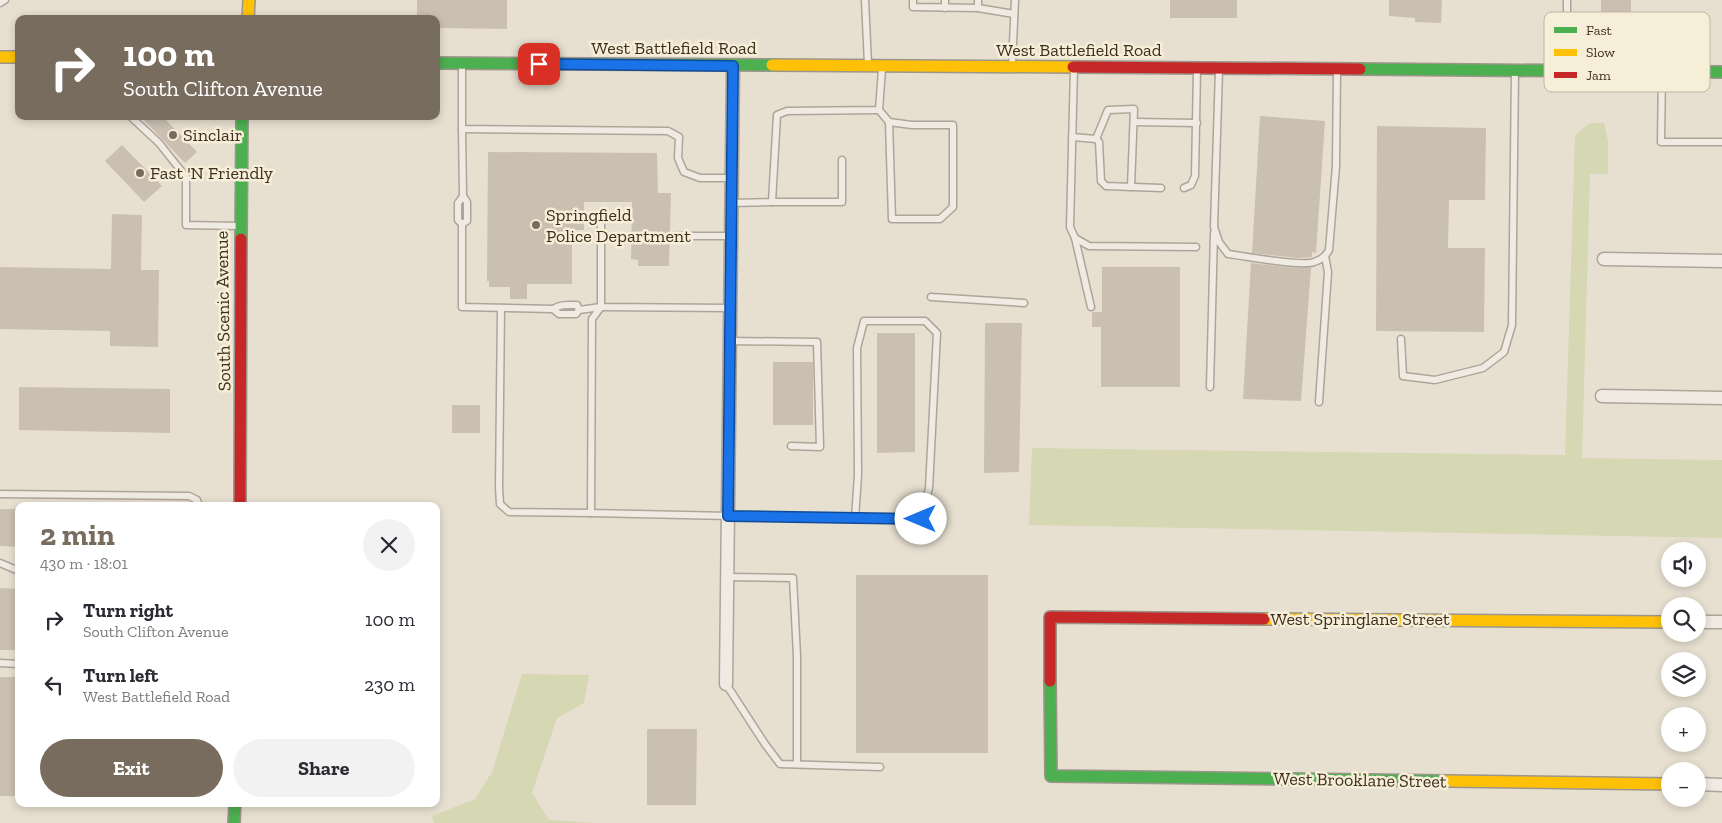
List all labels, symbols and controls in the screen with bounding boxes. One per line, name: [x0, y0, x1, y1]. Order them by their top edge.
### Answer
legend: [1544, 12, 1710, 92]
text: Fast: [1586, 22, 1613, 39]
text: 100 m: [123, 33, 215, 75]
icon: right: [40, 35, 105, 100]
street label: West Battlefield Road: [591, 37, 757, 59]
street label: West Battlefield Road: [996, 39, 1162, 61]
pin: [518, 43, 560, 85]
text: Slow: [1586, 44, 1615, 61]
icon: arrive: [525, 50, 553, 78]
text: Jam: [1586, 67, 1611, 84]
text: South Clifton Avenue: [123, 75, 323, 102]
place label: Sinclair: [183, 124, 242, 146]
marker: Sinclair: [167, 129, 179, 141]
place label: Fast 'N Friendly: [150, 162, 274, 184]
marker: Fast 'N Friendly: [134, 167, 146, 179]
place label: Springfield Police Department: [546, 204, 691, 247]
marker: Springfield Police Department: [530, 219, 542, 231]
street label: South Scenic Avenue: [211, 231, 235, 391]
position arrow: [894, 492, 946, 544]
text: 2 min: [40, 517, 115, 553]
button: close: [363, 519, 415, 571]
map controls: [1661, 542, 1706, 807]
button: sound: [1661, 542, 1706, 587]
text: 430 m · 18:01: [40, 554, 128, 573]
button: search: [1661, 597, 1706, 642]
text: Turn right: [83, 599, 173, 622]
icon: right: [40, 606, 68, 634]
text: 100 m: [365, 608, 415, 631]
street label: West Springlane Street: [1270, 608, 1450, 630]
text: South Clifton Avenue: [83, 622, 228, 641]
button: layers: [1661, 652, 1706, 697]
text: Turn left: [83, 664, 158, 687]
icon: left: [40, 671, 68, 699]
text: 230 m: [364, 673, 415, 696]
text: West Battlefield Road: [83, 687, 230, 706]
button: +: [1661, 707, 1706, 752]
button: Exit: [40, 739, 223, 797]
button: Share: [233, 739, 415, 797]
button: −: [1661, 762, 1706, 807]
street label: West Brooklane Street: [1273, 767, 1447, 793]

